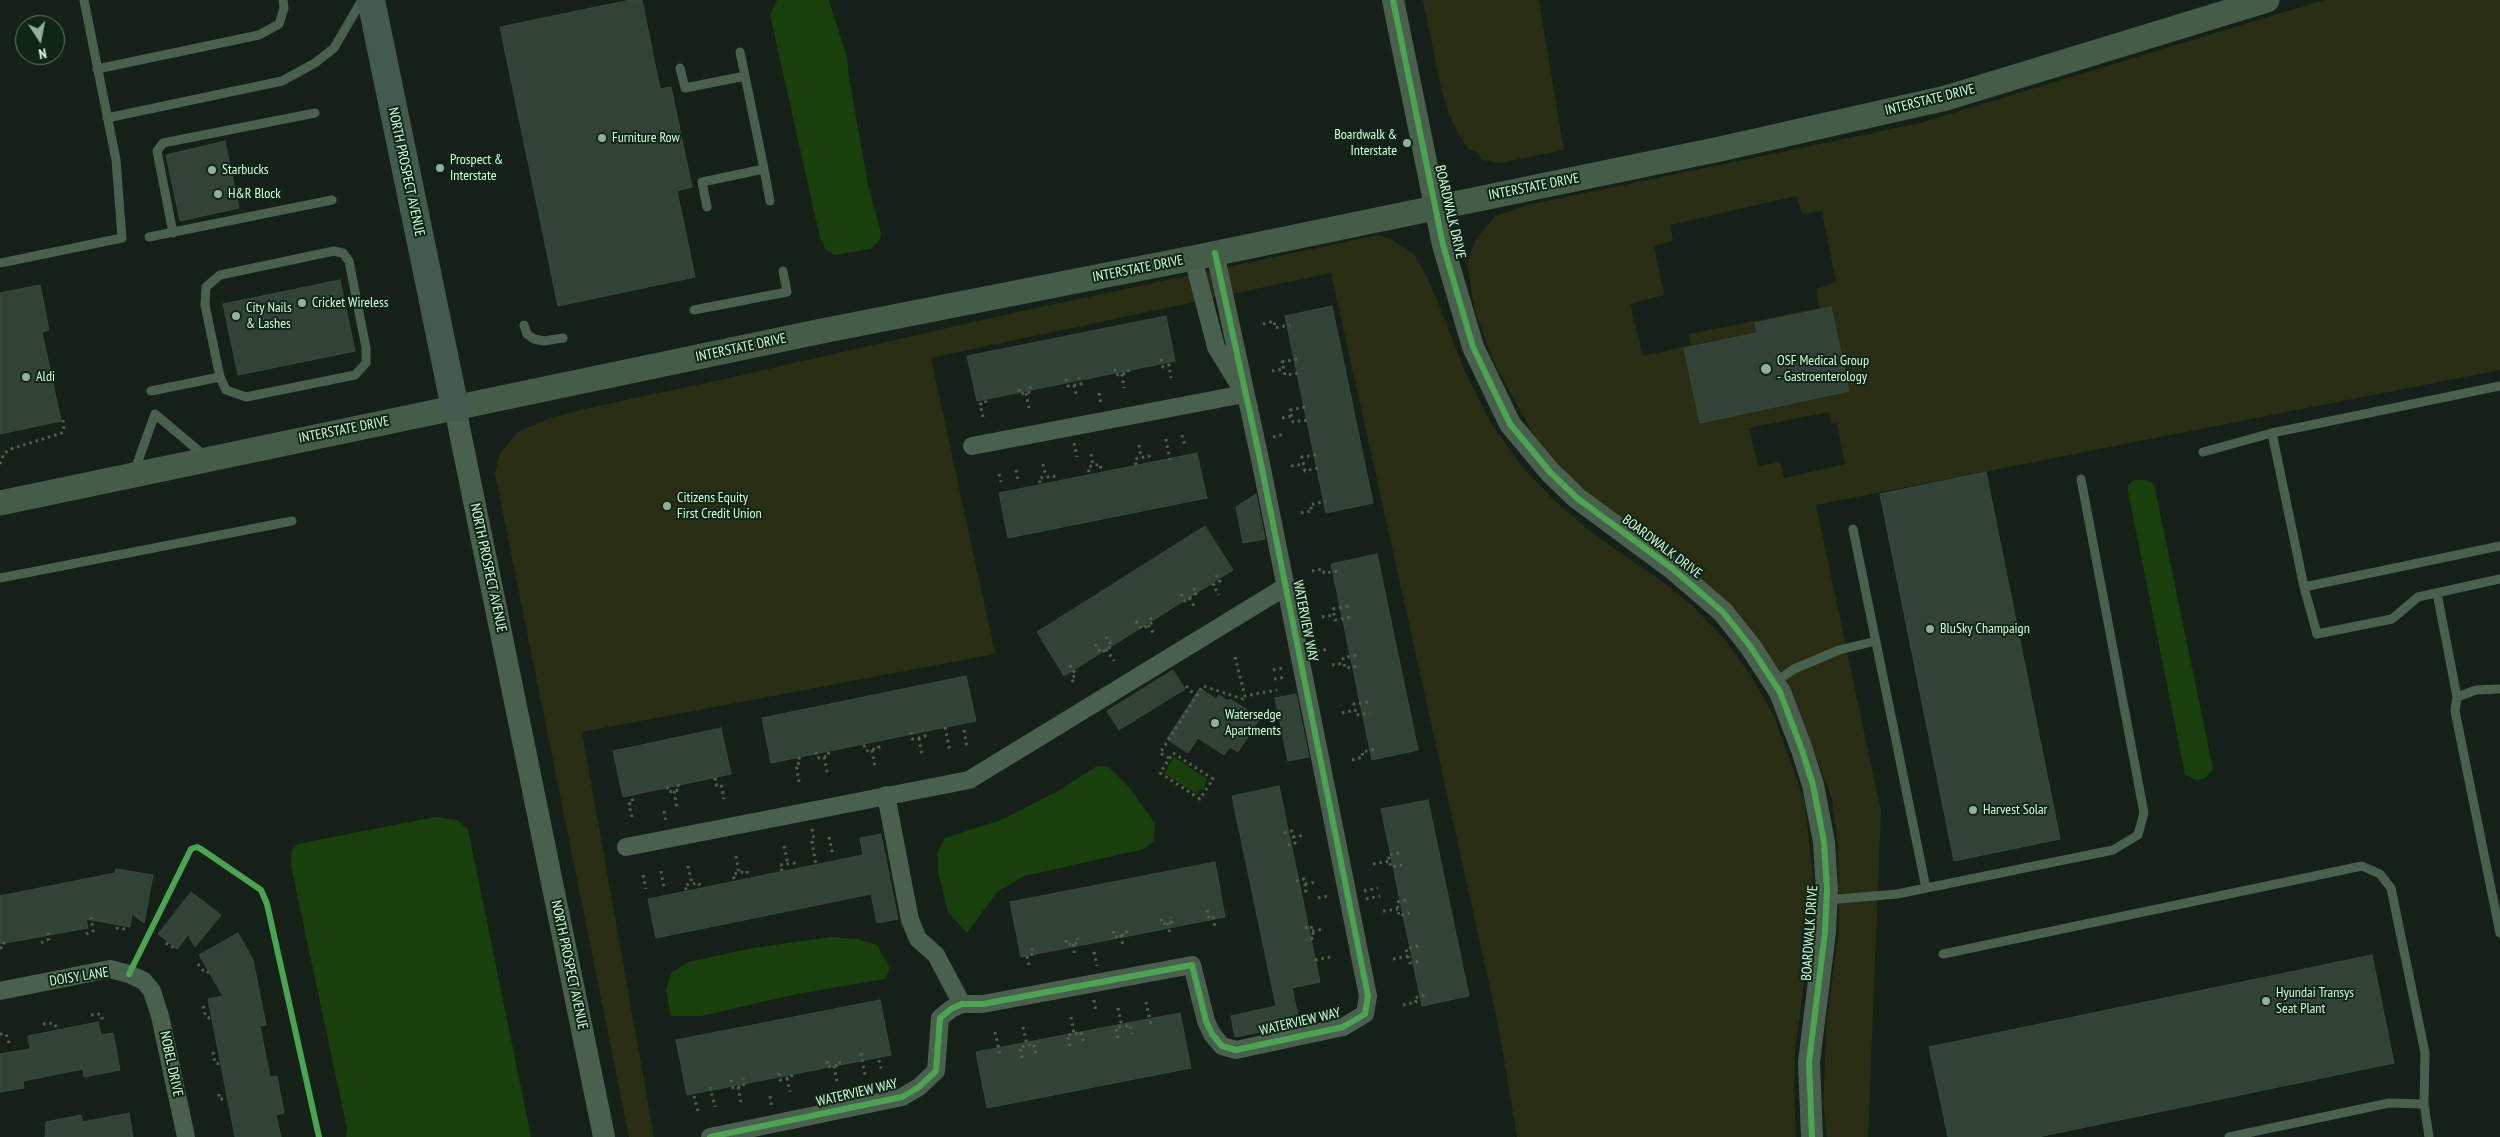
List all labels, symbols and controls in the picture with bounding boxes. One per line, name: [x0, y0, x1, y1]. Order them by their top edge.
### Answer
north arrow: [15, 15, 65, 65]
text: N: [37, 44, 48, 63]
street label: INTERSTATE DRIVE: [1883, 81, 1977, 119]
street label: NORTH PROSPECT AVENUE: [384, 106, 428, 238]
place label: Boardwalk & Interstate: [1334, 127, 1397, 160]
place label: Furniture Row: [612, 130, 680, 146]
marker: Furniture Row: [596, 132, 608, 144]
marker: Boardwalk & Interstate: [1401, 137, 1413, 149]
place label: Prospect & Interstate: [450, 152, 503, 184]
place label: Starbucks: [222, 162, 269, 178]
marker: Prospect & Interstate: [434, 162, 446, 174]
marker: Starbucks: [206, 164, 218, 176]
street label: BOARDWALK DRIVE: [1431, 164, 1469, 260]
street label: INTERSTATE DRIVE: [1487, 170, 1581, 204]
place label: H&R Block: [228, 186, 281, 202]
marker: H&R Block: [212, 188, 224, 200]
street label: INTERSTATE DRIVE: [1091, 252, 1185, 286]
place label: Cricket Wireless: [312, 295, 389, 311]
marker: Cricket Wireless: [296, 297, 308, 309]
place label: City Nails & Lashes: [246, 300, 292, 332]
marker: City Nails & Lashes: [230, 310, 242, 322]
street label: INTERSTATE DRIVE: [694, 330, 788, 366]
place label: OSF Medical Group - Gastroenterology: [1777, 353, 1869, 386]
marker: OSF Medical Group - Gastroenterology: [1759, 362, 1773, 376]
place label: Aldi: [36, 369, 55, 385]
marker: Aldi: [20, 371, 32, 383]
street label: INTERSTATE DRIVE: [297, 413, 391, 447]
place label: Citizens Equity First Credit Union: [677, 490, 762, 522]
marker: Citizens Equity First Credit Union: [661, 500, 673, 512]
street label: NORTH PROSPECT AVENUE: [466, 502, 510, 634]
street label: BOARDWALK DRIVE: [1619, 512, 1705, 582]
street label: WATERVIEW WAY: [1289, 579, 1321, 663]
place label: BluSky Champaign: [1940, 621, 2030, 637]
marker: BluSky Champaign: [1924, 623, 1936, 635]
place label: Watersedge Apartments: [1225, 707, 1281, 740]
marker: Watersedge Apartments: [1209, 717, 1221, 729]
place label: Harvest Solar: [1983, 802, 2047, 818]
marker: Harvest Solar: [1967, 804, 1979, 816]
street label: BOARDWALK DRIVE: [1798, 885, 1822, 981]
street label: NORTH PROSPECT AVENUE: [547, 899, 591, 1031]
street label: DOISY LANE: [48, 964, 110, 990]
place label: Hyundai Transys Seat Plant: [2276, 985, 2354, 1018]
marker: Hyundai Transys Seat Plant: [2260, 995, 2272, 1007]
street label: WATERVIEW WAY: [1258, 1005, 1342, 1039]
street label: NOBEL DRIVE: [156, 1030, 186, 1098]
street label: WATERVIEW WAY: [815, 1076, 899, 1110]

